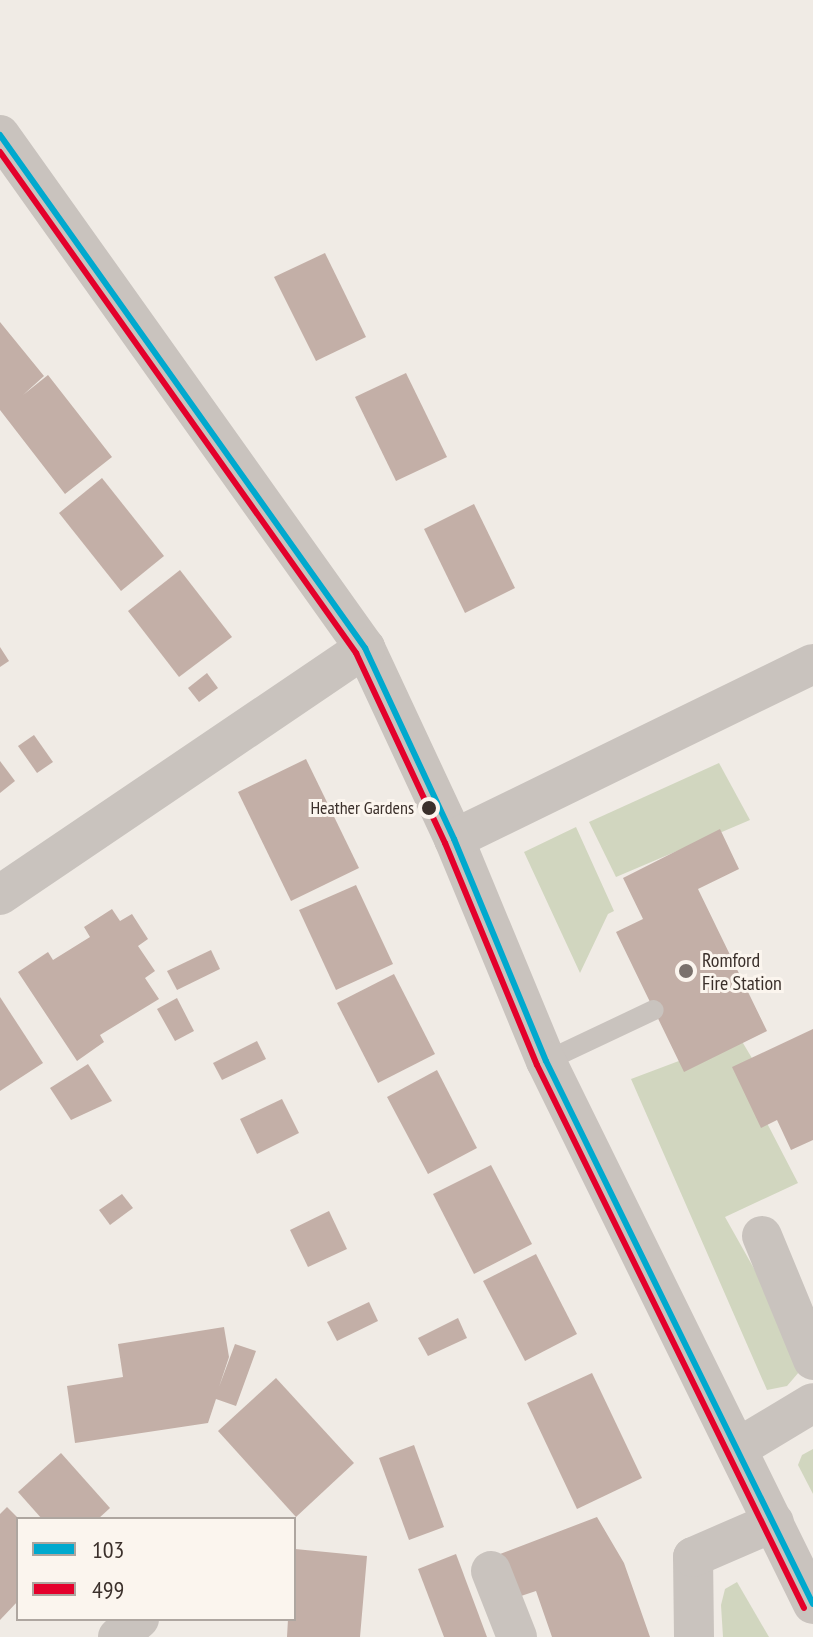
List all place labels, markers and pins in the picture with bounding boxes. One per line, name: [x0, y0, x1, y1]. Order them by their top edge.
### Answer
place label: Heather Gardens: [310, 797, 414, 819]
marker: Heather Gardens: [421, 800, 437, 816]
place label: Romford Fire Station: [702, 948, 782, 995]
marker: Romford Fire Station: [677, 962, 695, 980]

